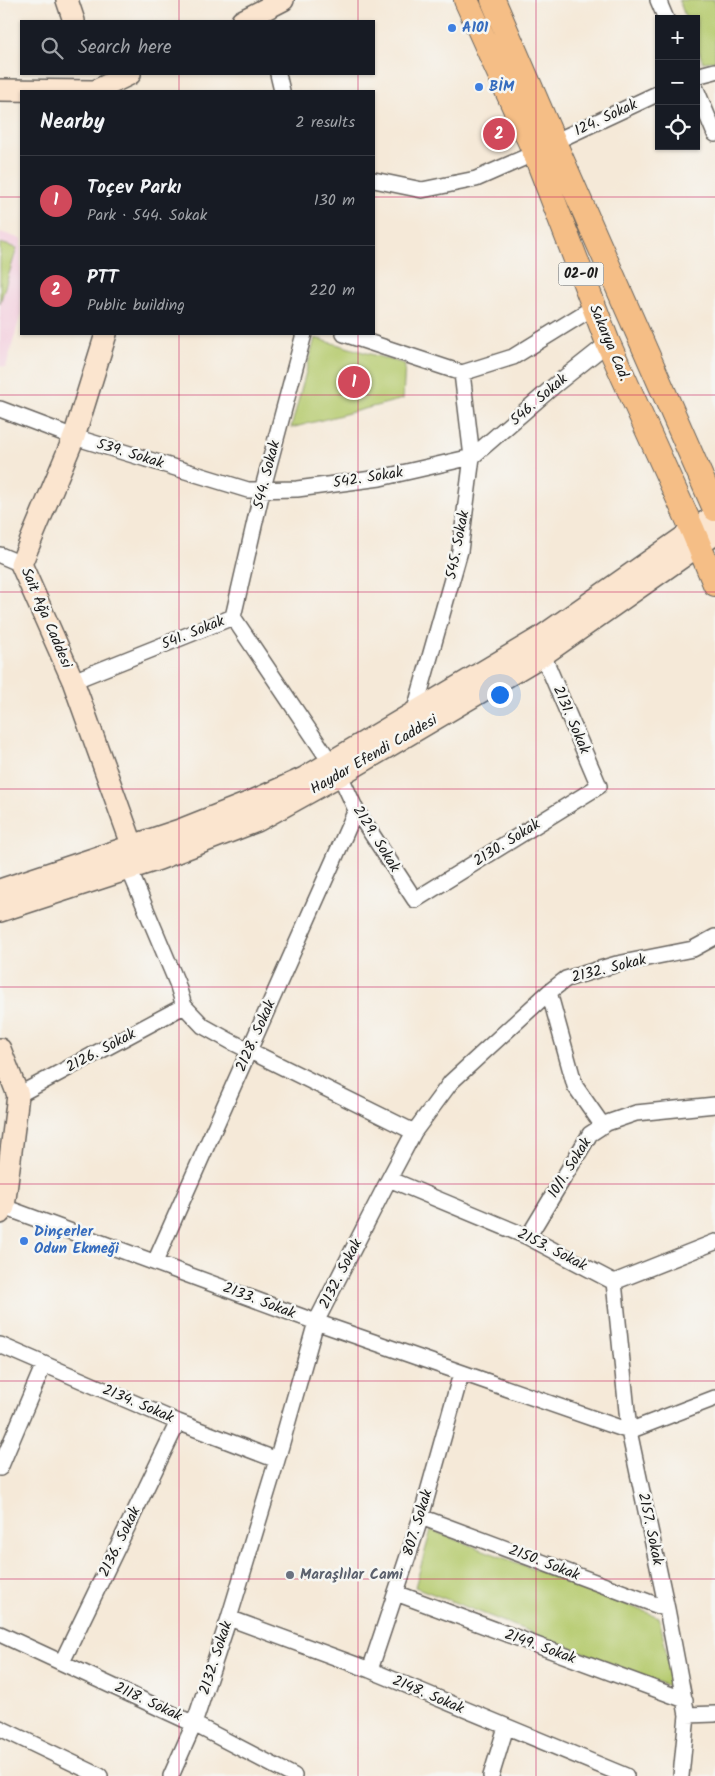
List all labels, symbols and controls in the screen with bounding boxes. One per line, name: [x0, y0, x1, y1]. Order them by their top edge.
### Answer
map controls: [655, 15, 700, 150]
button: +: [655, 15, 700, 60]
place label: A101: [462, 16, 489, 40]
search box: [20, 20, 375, 75]
marker: A101: [446, 22, 458, 34]
text: Search here: [78, 33, 172, 63]
icon: search: [38, 34, 66, 62]
button: −: [655, 60, 700, 105]
place label: BİM: [489, 75, 515, 99]
marker: BİM: [473, 81, 485, 93]
street label: 124. Sokak: [571, 93, 642, 143]
button: locate: [655, 105, 700, 150]
text: Nearby: [40, 106, 105, 139]
text: 2 results: [295, 110, 355, 135]
pin: 2: [483, 115, 515, 153]
text: Toçev Parkı: [87, 173, 181, 203]
text: 1: [54, 188, 58, 213]
text: 130 m: [314, 188, 355, 213]
text: Park · 544. Sokak: [87, 203, 207, 228]
road number: 02-01: [558, 262, 604, 286]
text: PTT: [87, 263, 118, 293]
text: 2: [51, 278, 61, 303]
text: 220 m: [309, 278, 355, 303]
text: Public building: [87, 293, 185, 318]
street label: Sakarya Cad.: [582, 301, 636, 385]
pin: 1: [338, 363, 370, 401]
street label: 546. Sokak: [505, 367, 574, 432]
street label: 539. Sokak: [93, 432, 168, 476]
street label: 544. Sokak: [247, 437, 287, 512]
street label: 542. Sokak: [331, 460, 406, 495]
street label: 545. Sokak: [440, 508, 477, 582]
street label: Sait Ağa Caddesi: [14, 564, 79, 673]
street label: 541. Sokak: [158, 609, 229, 657]
your location: [487, 682, 513, 708]
street label: 2131. Sokak: [546, 682, 597, 759]
street label: Haydar Efendi Caddesi: [306, 708, 443, 801]
street label: 2129. Sokak: [346, 801, 407, 878]
street label: 2130. Sokak: [469, 812, 546, 873]
street label: 2132. Sokak: [569, 948, 650, 990]
street label: 2128. Sokak: [229, 995, 283, 1076]
street label: 2126. Sokak: [62, 1022, 141, 1079]
street label: 10/1. Sokak: [542, 1132, 599, 1203]
place label: Dinçerler Odun Ekmeği: [34, 1220, 120, 1261]
street label: 2153. Sokak: [513, 1222, 592, 1278]
street label: 2132. Sokak: [313, 1234, 369, 1313]
marker: Dinçerler Odun Ekmeği: [18, 1235, 30, 1247]
street label: 2133. Sokak: [219, 1276, 300, 1326]
street label: 2134. Sokak: [98, 1378, 178, 1430]
street label: 807. Sokak: [396, 1486, 440, 1559]
street label: 2157. Sokak: [631, 1490, 670, 1569]
street label: 2136. Sokak: [93, 1502, 148, 1581]
street label: 2150. Sokak: [505, 1538, 584, 1588]
place label: Maraşlılar Cami: [300, 1563, 404, 1587]
marker: Maraşlılar Cami: [284, 1569, 296, 1581]
street label: 2132. Sokak: [193, 1617, 239, 1698]
street label: 2149. Sokak: [501, 1623, 580, 1671]
street label: 2148. Sokak: [388, 1669, 469, 1721]
street label: 2118. Sokak: [110, 1676, 187, 1729]

